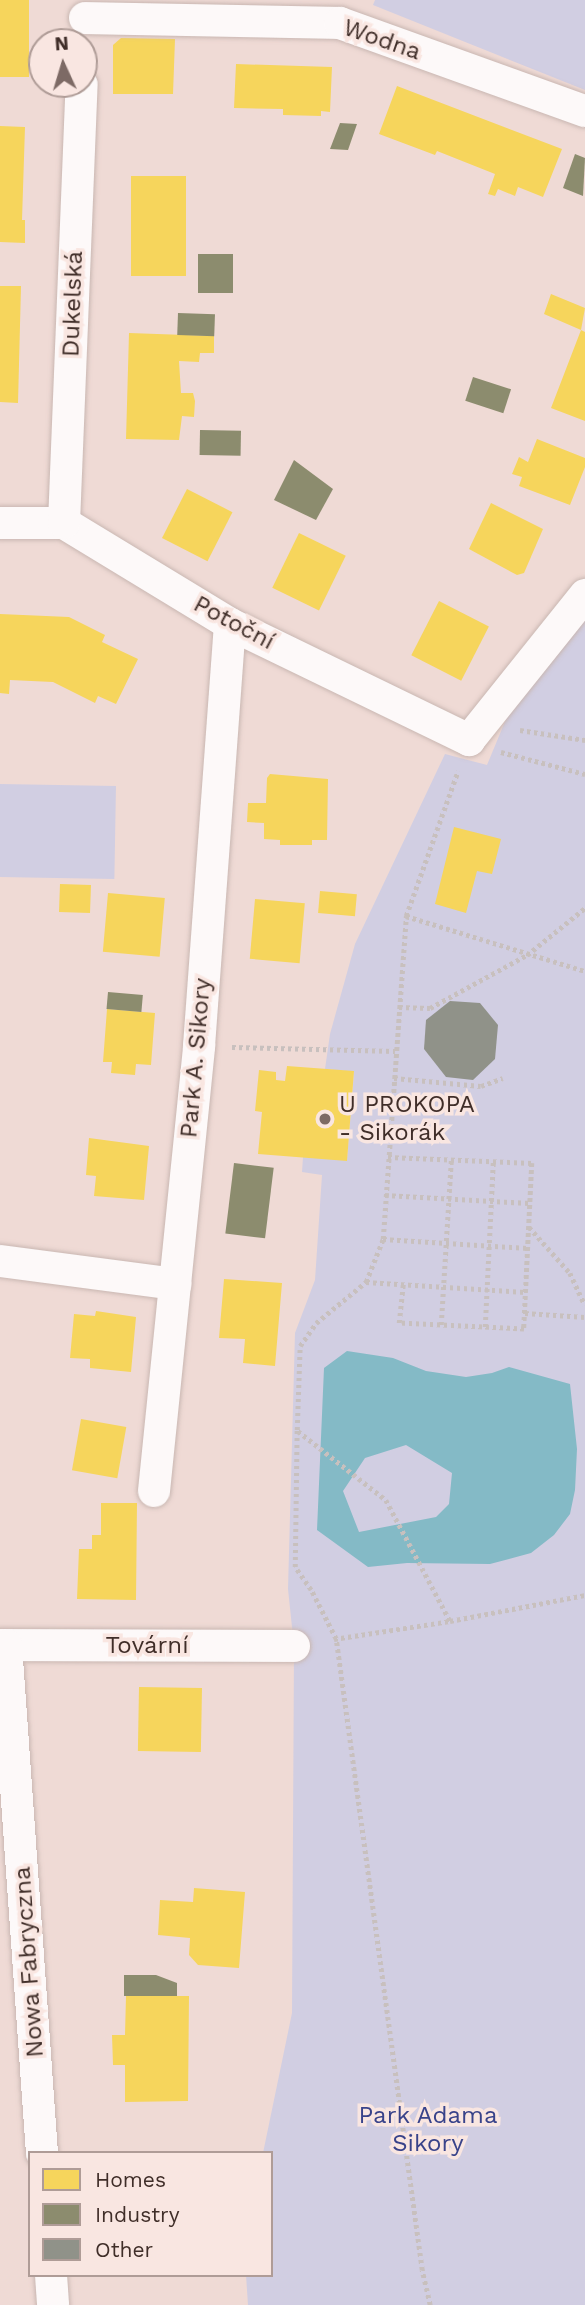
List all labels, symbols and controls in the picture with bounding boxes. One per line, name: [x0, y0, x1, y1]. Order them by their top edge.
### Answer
street label: Wodna: [339, 13, 425, 67]
north arrow: [28, 28, 98, 98]
text: N: [54, 32, 69, 56]
street label: Dukelská: [57, 250, 89, 358]
street label: Potoční: [189, 590, 279, 656]
street label: Park A. Sikory: [175, 976, 217, 1140]
place label: U PROKOPA - Sikorák: [339, 1091, 475, 1147]
marker: U PROKOPA - Sikorák: [317, 1111, 333, 1127]
street label: Tovární: [105, 1632, 189, 1660]
street label: Nowa Fabryczna: [8, 1865, 50, 2059]
park label: Park Adama Sikory: [358, 2102, 498, 2158]
legend: [28, 2151, 273, 2277]
text: Homes: [95, 2167, 166, 2192]
text: Industry: [95, 2202, 180, 2227]
text: Other: [95, 2237, 153, 2262]

